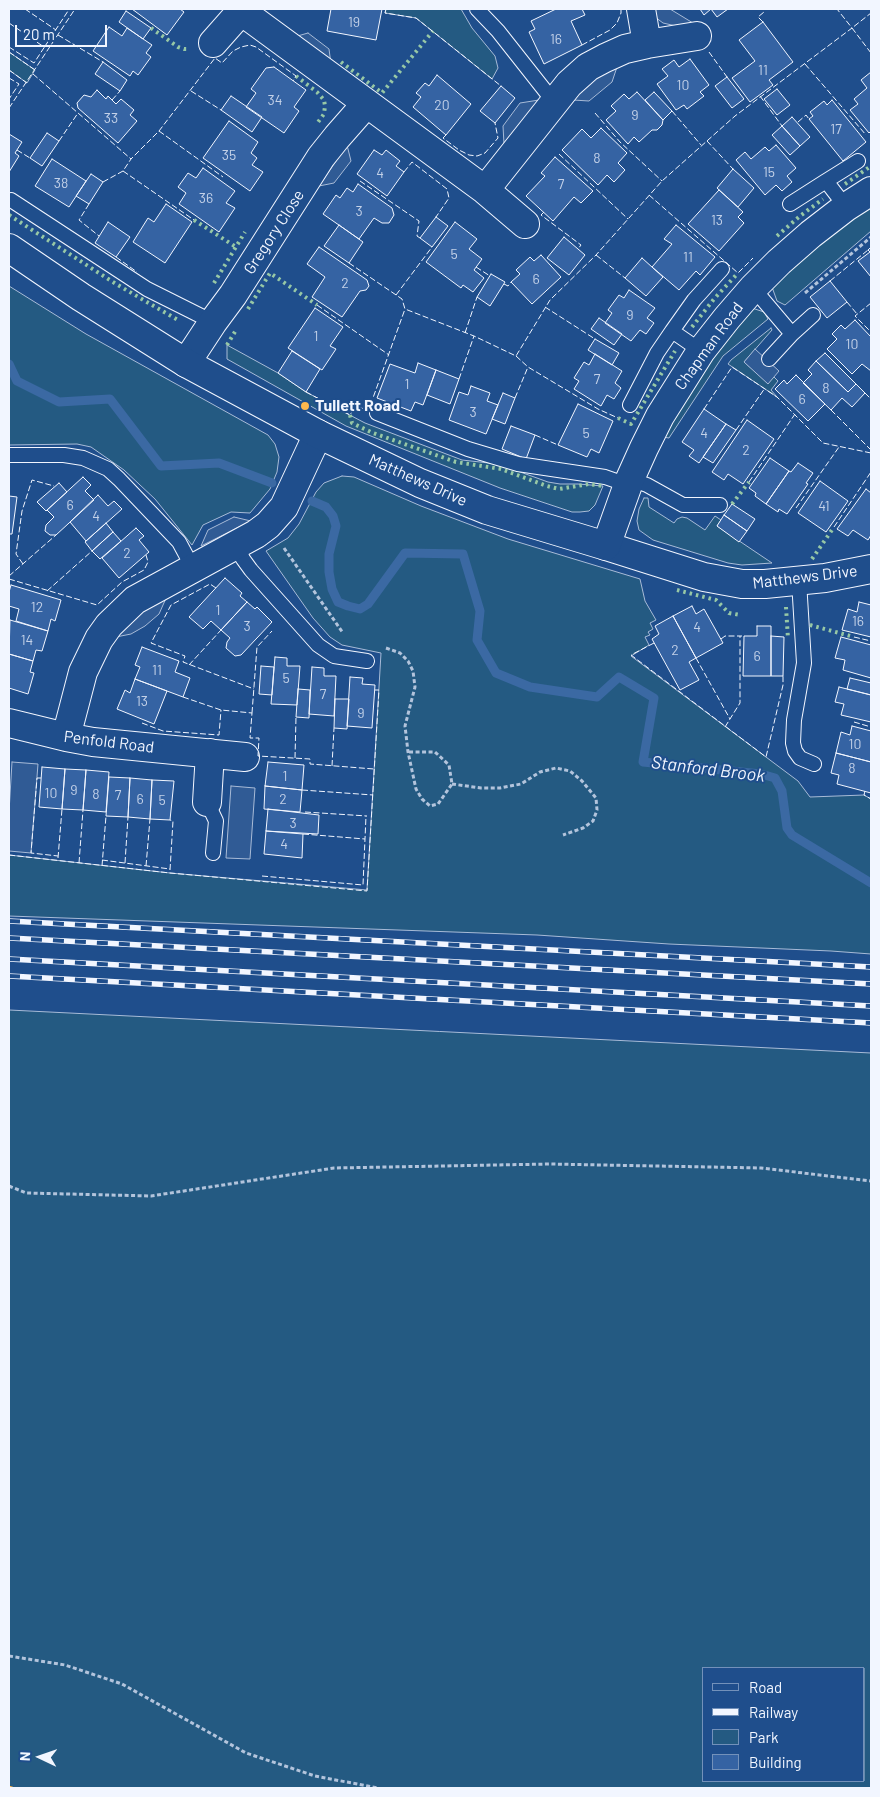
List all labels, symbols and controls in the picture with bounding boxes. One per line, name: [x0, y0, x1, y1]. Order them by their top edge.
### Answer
house number: 19: [348, 14, 360, 30]
scale bar: [18, 15, 110, 47]
text: 20 m: [23, 25, 55, 43]
house number: 16: [550, 31, 562, 47]
house number: 11: [758, 62, 768, 78]
house number: 10: [677, 77, 689, 93]
house number: 34: [268, 92, 282, 108]
house number: 20: [434, 97, 450, 113]
house number: 9: [631, 107, 639, 123]
house number: 33: [104, 110, 118, 126]
house number: 17: [830, 121, 842, 137]
house number: 35: [222, 147, 236, 163]
house number: 8: [593, 150, 601, 166]
house number: 15: [763, 164, 775, 180]
house number: 4: [376, 165, 384, 181]
house number: 38: [54, 175, 68, 191]
house number: 7: [558, 176, 564, 192]
street label: Gregory Close: [240, 186, 308, 278]
house number: 36: [199, 190, 213, 206]
house number: 3: [355, 203, 363, 219]
house number: 13: [711, 212, 723, 228]
house number: 5: [450, 246, 458, 262]
house number: 11: [683, 249, 693, 265]
house number: 6: [532, 271, 540, 287]
house number: 2: [341, 275, 349, 291]
street label: Chapman Road: [671, 298, 747, 394]
house number: 9: [626, 307, 634, 323]
house number: 1: [314, 328, 318, 344]
house number: 10: [846, 336, 858, 352]
house number: 7: [594, 371, 600, 387]
house number: 1: [405, 376, 409, 392]
house number: 8: [822, 380, 830, 396]
house number: 6: [798, 391, 806, 407]
place label: Tullett Road: [315, 396, 400, 416]
marker: Tullett Road: [299, 400, 311, 412]
house number: 3: [469, 404, 477, 420]
house number: 5: [582, 425, 590, 441]
house number: 4: [700, 425, 708, 441]
house number: 2: [742, 442, 750, 458]
street label: Matthews Drive: [366, 450, 470, 510]
house number: 6: [66, 497, 74, 513]
house number: 41: [818, 498, 830, 514]
house number: 4: [92, 508, 100, 524]
house number: 2: [123, 545, 131, 561]
street label: Matthews Drive: [751, 561, 859, 593]
house number: 12: [31, 599, 43, 615]
house number: 1: [216, 602, 220, 618]
house number: 16: [852, 613, 864, 629]
house number: 3: [243, 618, 251, 634]
house number: 4: [693, 619, 701, 635]
house number: 14: [21, 632, 33, 648]
house number: 2: [671, 642, 679, 658]
house number: 6: [753, 648, 761, 664]
house number: 11: [152, 662, 162, 678]
house number: 5: [282, 670, 290, 686]
house number: 7: [320, 686, 326, 702]
house number: 13: [136, 693, 148, 709]
house number: 9: [357, 705, 365, 721]
street label: Penfold Road: [63, 727, 155, 757]
house number: 10: [849, 736, 861, 752]
water label: Stanford Brook: [650, 751, 766, 787]
house number: 8: [848, 760, 856, 776]
house number: 1: [283, 768, 287, 784]
house number: 9: [70, 782, 78, 798]
house number: 10: [45, 785, 57, 801]
house number: 8: [92, 786, 100, 802]
house number: 7: [115, 787, 121, 803]
house number: 6: [136, 791, 144, 807]
house number: 2: [279, 791, 287, 807]
house number: 5: [158, 792, 166, 808]
house number: 3: [289, 815, 297, 831]
house number: 4: [280, 836, 288, 852]
legend: [702, 1667, 865, 1782]
text: Road: [749, 1678, 782, 1696]
text: Railway: [749, 1703, 798, 1721]
text: Park: [749, 1728, 778, 1746]
north arrow: [15, 1732, 65, 1782]
text: N: [16, 1751, 33, 1761]
text: Building: [749, 1753, 802, 1771]

